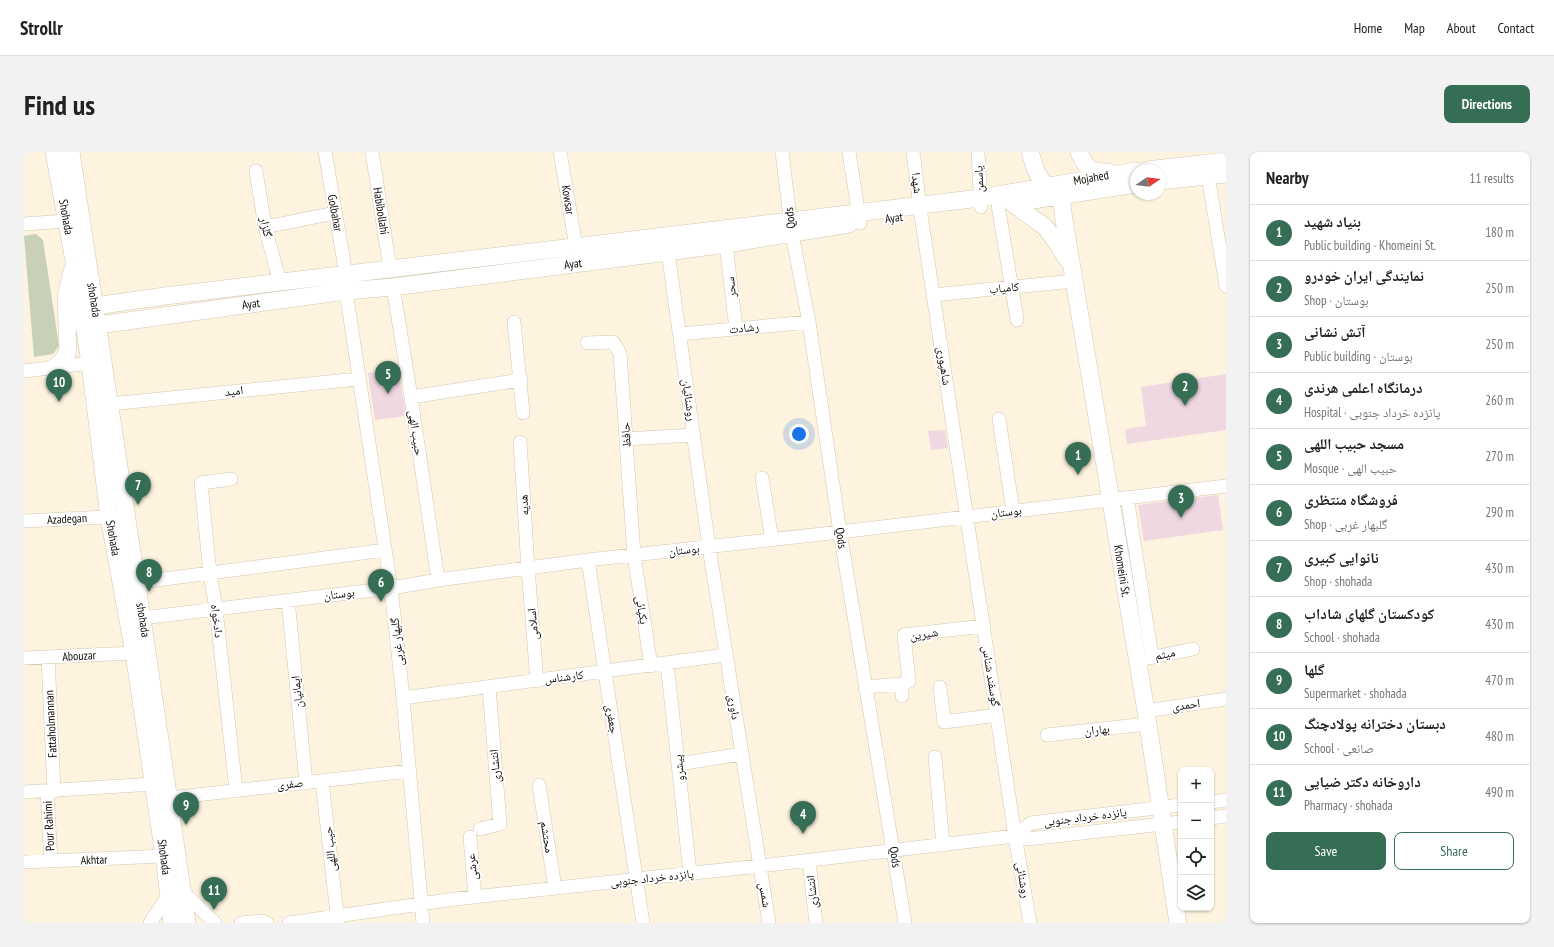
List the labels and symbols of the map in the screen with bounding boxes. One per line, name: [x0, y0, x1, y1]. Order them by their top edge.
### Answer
north arrow: [1130, 164, 1166, 200]
street label: یاسمن: [970, 165, 987, 193]
street label: Mojahed: [1072, 167, 1110, 188]
street label: شهدا: [909, 172, 926, 194]
street label: Kowsar: [559, 184, 578, 216]
street label: Habibollahi: [370, 186, 393, 236]
street label: Golbahar: [325, 193, 346, 233]
street label: Shohada: [56, 198, 77, 236]
street label: Qods: [781, 207, 798, 229]
street label: Ayat: [884, 209, 904, 226]
street label: گلزار: [257, 214, 276, 238]
street label: Ayat: [563, 255, 583, 272]
street label: سحر: [722, 276, 739, 299]
street label: کامیاب: [988, 278, 1020, 297]
street label: shohada: [84, 282, 105, 318]
street label: Ayat: [241, 295, 261, 312]
street label: رشادت: [728, 318, 760, 337]
street label: شاهپوری: [934, 345, 955, 386]
pin: 5: [375, 361, 401, 394]
pin: 10: [46, 369, 72, 402]
pin: 2: [1172, 373, 1198, 406]
street label: روشنائیان: [679, 378, 700, 422]
street label: امید: [224, 382, 244, 399]
street label: حبیب الهی: [405, 409, 427, 457]
street label: حافظ: [617, 422, 634, 448]
your location: [789, 424, 809, 444]
pin: 1: [1065, 442, 1091, 475]
pin: 7: [125, 472, 151, 505]
pin: 3: [1168, 485, 1194, 518]
street label: هدیه: [515, 494, 532, 516]
street label: بوستان: [990, 502, 1022, 521]
street label: Azadegan: [47, 510, 87, 527]
street label: Shohada: [103, 519, 124, 557]
street label: Qods: [832, 526, 851, 549]
street label: بوستان: [668, 540, 700, 559]
street label: Khomeini St.: [1111, 544, 1134, 598]
pin: 8: [136, 559, 162, 592]
pin: 6: [368, 569, 394, 602]
street label: بوستان: [323, 584, 355, 603]
street label: یکپائی: [633, 595, 652, 625]
street label: shohada: [133, 602, 154, 638]
street label: دادخواه: [208, 603, 227, 639]
street label: اسلامی: [524, 607, 541, 641]
street label: گلبهار غربی: [386, 617, 407, 667]
street label: شیرین: [909, 624, 939, 643]
street label: گوسفند شناس: [979, 644, 1004, 707]
street label: میثم: [1153, 644, 1177, 664]
street label: Abouzar: [62, 647, 97, 664]
street label: کارشناس: [544, 667, 584, 686]
street label: ایمانیان: [287, 675, 306, 709]
street label: Fattaholmannan: [41, 690, 60, 758]
street label: داوری: [725, 693, 744, 721]
street label: احمدی: [1171, 695, 1201, 714]
street label: جعفری: [603, 703, 622, 735]
street label: بهاران: [1084, 721, 1110, 739]
street label: انتشاری: [486, 749, 503, 783]
street label: پیشرو: [670, 753, 688, 782]
street label: صفری: [276, 775, 304, 792]
pin: 9: [173, 792, 199, 825]
street label: Pour Rahimi: [40, 801, 57, 851]
pin: 4: [790, 801, 816, 834]
street label: پانزده خرداد جنوبی: [1042, 804, 1128, 829]
street label: محتشم: [537, 820, 557, 854]
street label: حیب اللهی: [320, 825, 340, 872]
street label: Shohada: [155, 838, 174, 876]
street label: Qods: [886, 845, 905, 868]
street label: Akhtar: [80, 852, 108, 867]
street label: عرشی: [463, 853, 480, 881]
street label: روشنائی: [1013, 861, 1034, 899]
street label: پانزده خرداد جنوبی: [609, 866, 695, 890]
street label: انتشاری: [802, 874, 821, 910]
pin: 11: [201, 877, 227, 910]
street label: شمس: [756, 881, 775, 909]

